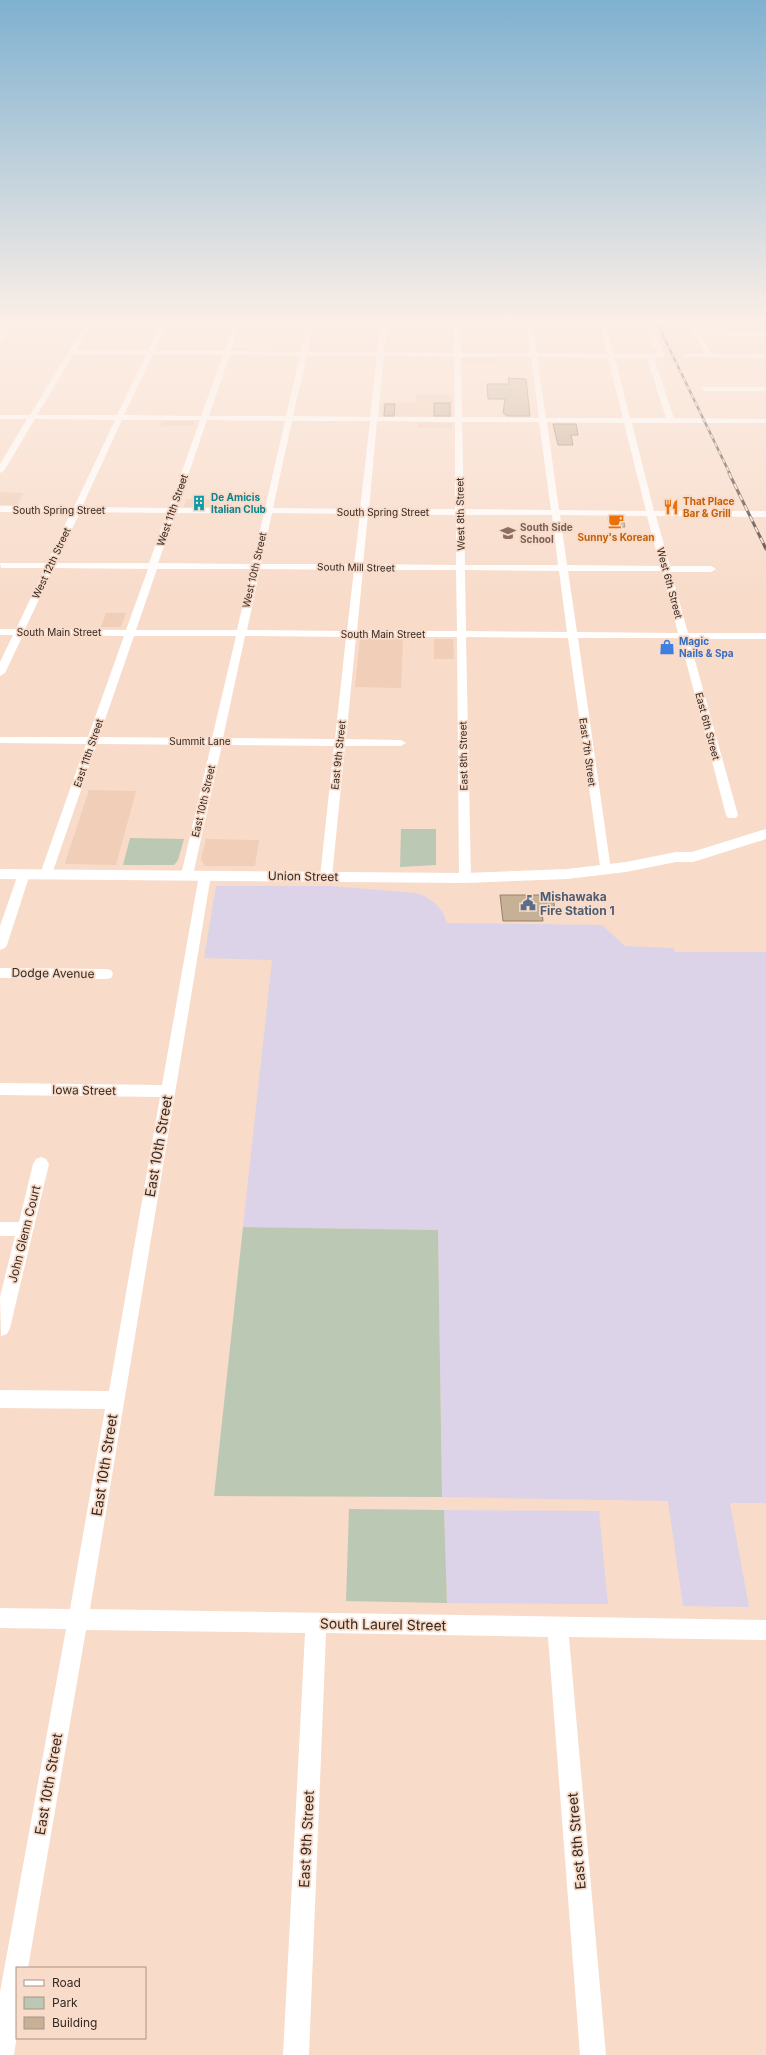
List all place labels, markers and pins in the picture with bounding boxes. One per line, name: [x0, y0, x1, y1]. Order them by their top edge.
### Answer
place label: De Amicis Italian Club: [211, 491, 266, 515]
building icon: De Amicis Italian Club: [190, 494, 208, 512]
place label: That Place Bar & Grill: [683, 495, 735, 519]
restaurant icon: That Place Bar & Grill: [662, 498, 680, 516]
cafe icon: Sunny's Korean: [607, 512, 625, 530]
place label: South Side School: [520, 521, 573, 545]
school or university icon: South Side School: [499, 524, 517, 542]
place label: Sunny's Korean: [577, 531, 655, 544]
place label: Magic Nails & Spa: [679, 635, 734, 659]
shop icon: Magic Nails & Spa: [658, 638, 676, 656]
place label: Mishawaka Fire Station 1: [540, 889, 615, 918]
public building icon: Mishawaka Fire Station 1: [519, 894, 537, 912]

